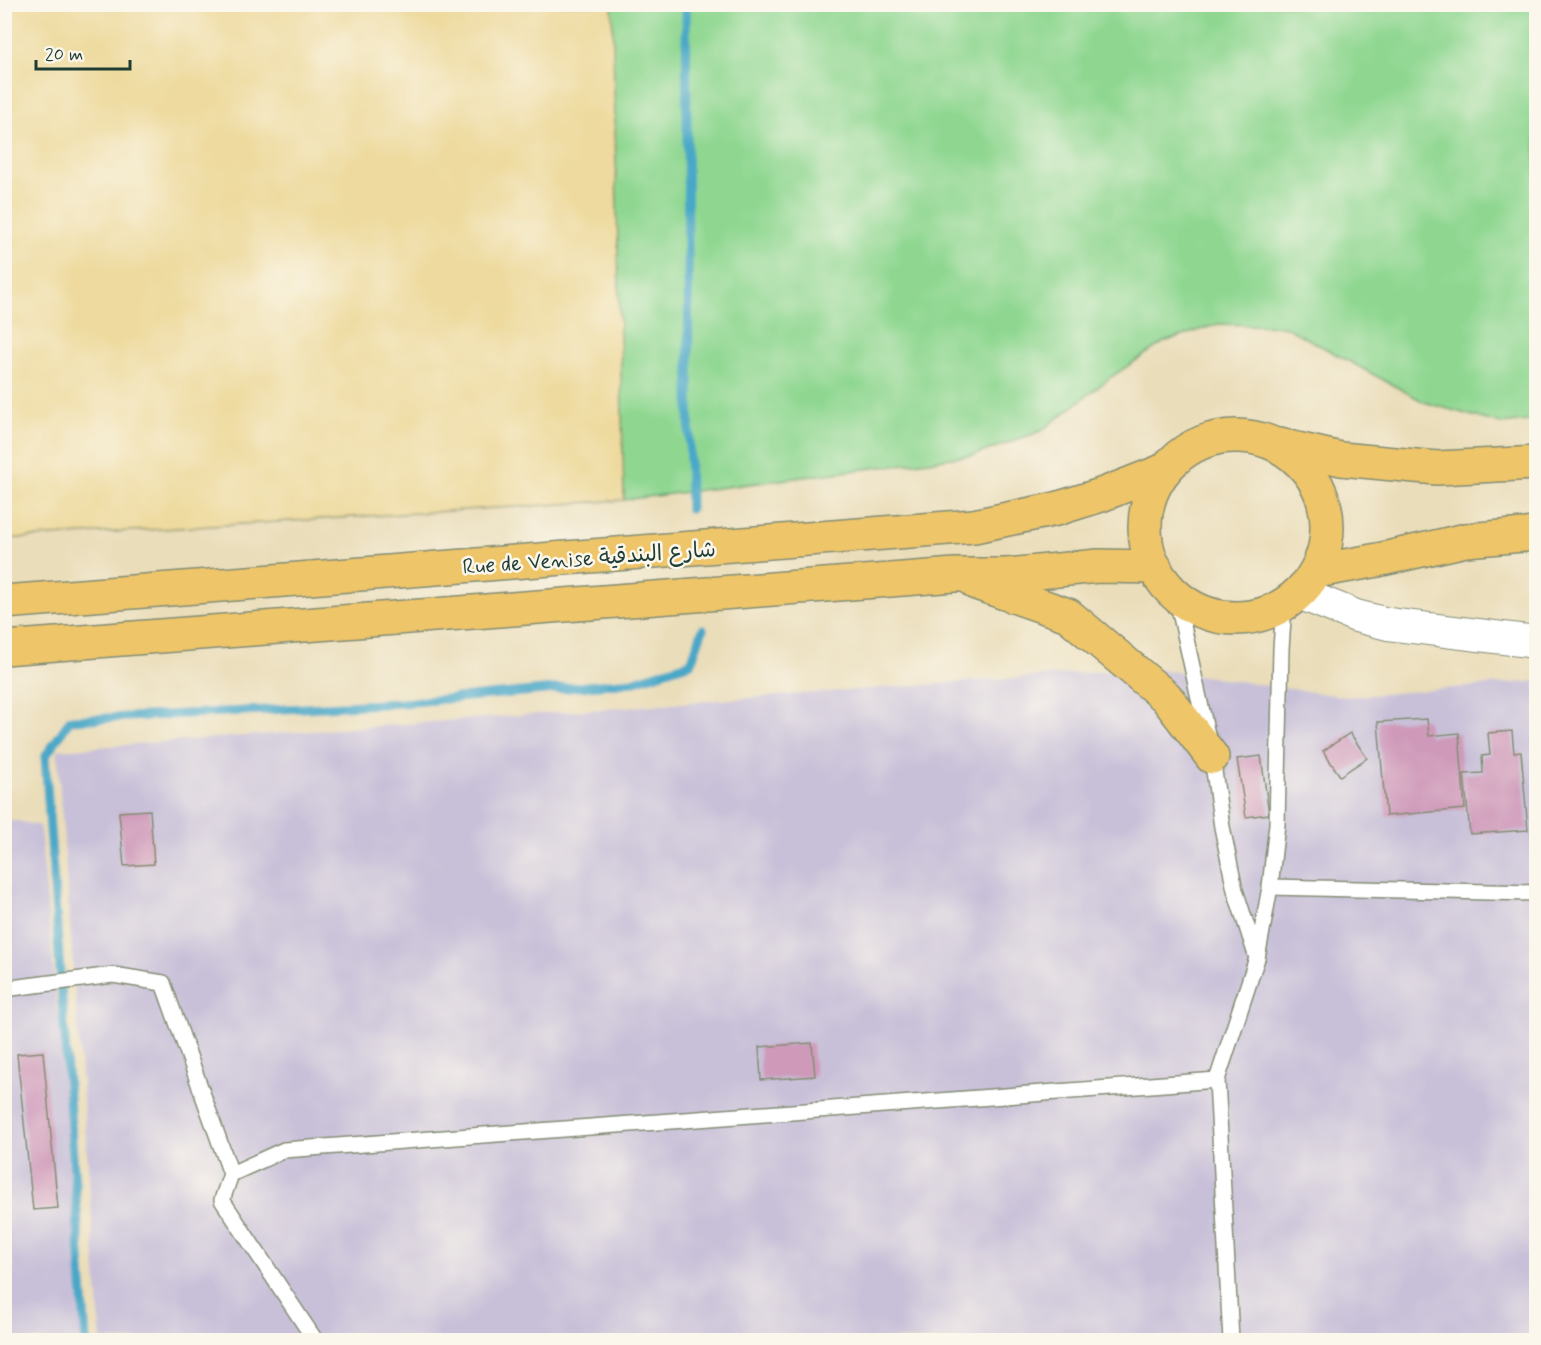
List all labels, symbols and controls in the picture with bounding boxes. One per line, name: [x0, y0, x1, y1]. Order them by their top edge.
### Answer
scale bar: [36, 33, 130, 71]
text: 20 m: [45, 43, 83, 67]
street label: Rue de Venise شارع البندقية: [462, 536, 717, 582]

